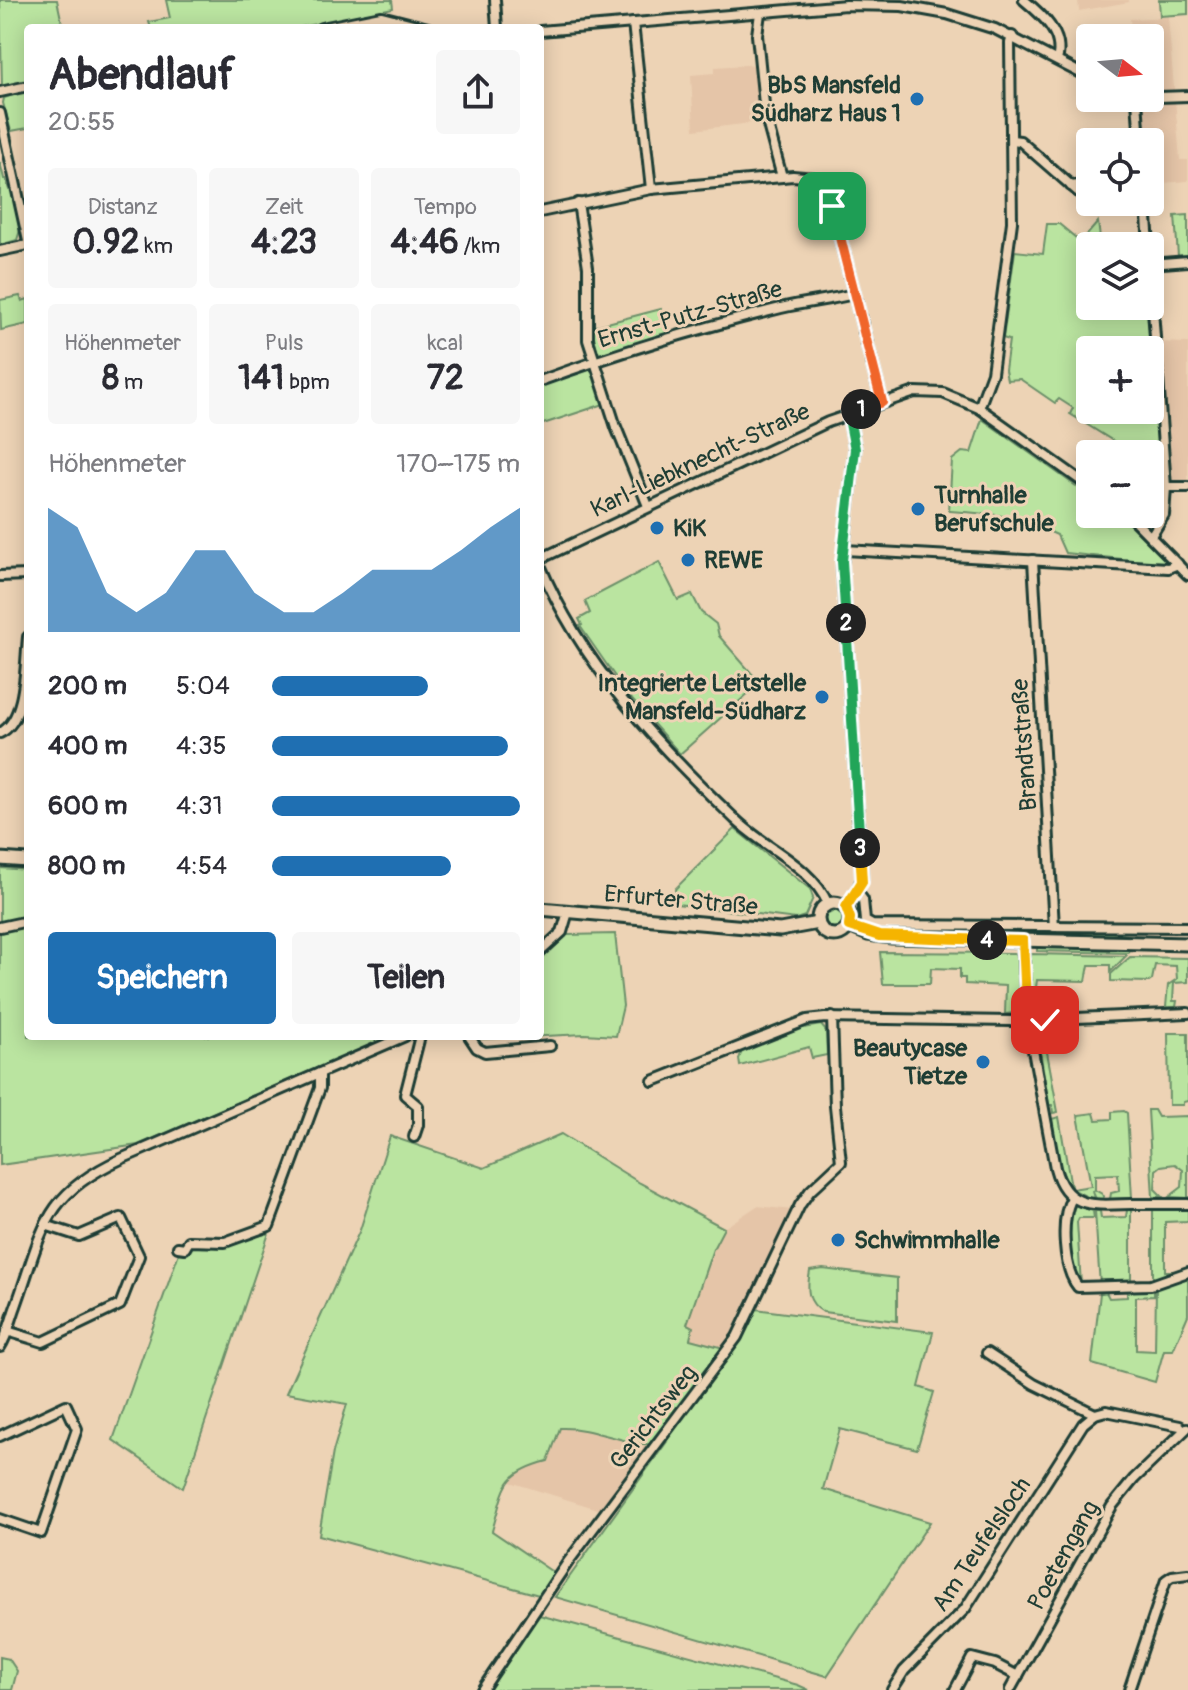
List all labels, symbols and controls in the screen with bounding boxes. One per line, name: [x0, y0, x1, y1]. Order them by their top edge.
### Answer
north arrow: [1076, 24, 1164, 112]
map controls: [1076, 24, 1164, 528]
text: Abendlauf: [48, 48, 235, 103]
button: share: [436, 50, 520, 134]
place label: BbS Mansfeld Südharz Haus 1: [751, 71, 901, 128]
marker: BbS Mansfeld Südharz Haus 1: [908, 90, 926, 108]
text: 20:55: [48, 106, 115, 138]
button: locate: [1076, 128, 1164, 216]
pin: [798, 172, 866, 240]
icon: arrive: [810, 184, 854, 228]
text: Distanz: [88, 193, 158, 221]
text: Zeit: [265, 193, 303, 221]
text: Tempo: [414, 193, 477, 221]
text: 0.92: [72, 221, 140, 264]
text: 4:23: [251, 221, 317, 264]
text: 4:46: [390, 221, 459, 264]
text: km: [140, 232, 173, 260]
text: /km: [459, 232, 500, 260]
button: layers: [1076, 232, 1164, 320]
street label: Ernst-Putz-Straße: [595, 274, 786, 355]
text: Höhenmeter: [64, 329, 181, 357]
text: Puls: [265, 329, 303, 357]
text: kcal: [427, 329, 463, 357]
button: +: [1076, 336, 1164, 424]
text: 8: [102, 357, 119, 400]
text: 141: [238, 357, 284, 400]
text: 72: [427, 357, 464, 400]
text: m: [119, 368, 143, 396]
text: bpm: [284, 368, 330, 396]
pin: 1: [841, 389, 881, 429]
text: 1: [857, 395, 865, 423]
street label: Karl-Liebknecht-Straße: [586, 397, 815, 524]
button: −: [1076, 440, 1164, 528]
text: Höhenmeter: [48, 448, 186, 480]
text: 170–175 m: [396, 448, 520, 480]
place label: Turnhalle Berufschule: [933, 481, 1055, 538]
marker: Turnhalle Berufschule: [909, 500, 927, 518]
place label: KiK: [673, 514, 707, 543]
marker: KiK: [648, 519, 666, 537]
place label: REWE: [704, 546, 764, 575]
marker: REWE: [679, 551, 697, 569]
pin: 2: [826, 603, 866, 643]
text: 2: [840, 609, 852, 637]
place label: Integrierte Leitstelle Mansfeld-Südharz: [598, 669, 807, 726]
text: 200 m: [48, 670, 127, 702]
text: 5:04: [176, 670, 230, 702]
street label: Brandtstraße: [1005, 678, 1044, 812]
marker: Integrierte Leitstelle Mansfeld-Südharz: [813, 688, 831, 706]
text: 400 m: [48, 730, 127, 762]
text: 4:35: [176, 730, 227, 762]
text: 600 m: [48, 790, 127, 822]
text: 4:31: [176, 790, 223, 822]
pin: 3: [840, 828, 880, 868]
text: 3: [854, 834, 866, 862]
text: 800 m: [48, 850, 125, 882]
text: 4:54: [176, 850, 227, 882]
street label: Erfurter Straße: [603, 879, 759, 922]
pin: 4: [967, 920, 1007, 960]
text: 4: [981, 926, 993, 954]
button: Speichern: [48, 932, 276, 1024]
button: Teilen: [292, 932, 520, 1024]
pin: [1011, 986, 1079, 1054]
icon: check: [1023, 998, 1067, 1042]
place label: Beautycase Tietze: [853, 1034, 968, 1091]
marker: Beautycase Tietze: [974, 1053, 992, 1071]
place label: Schwimmhalle: [854, 1226, 1001, 1255]
marker: Schwimmhalle: [829, 1231, 847, 1249]
street label: Gerichtsweg: [604, 1359, 703, 1475]
street label: Am Teufelsloch: [926, 1471, 1037, 1617]
street label: Poetengang: [1021, 1495, 1105, 1615]

